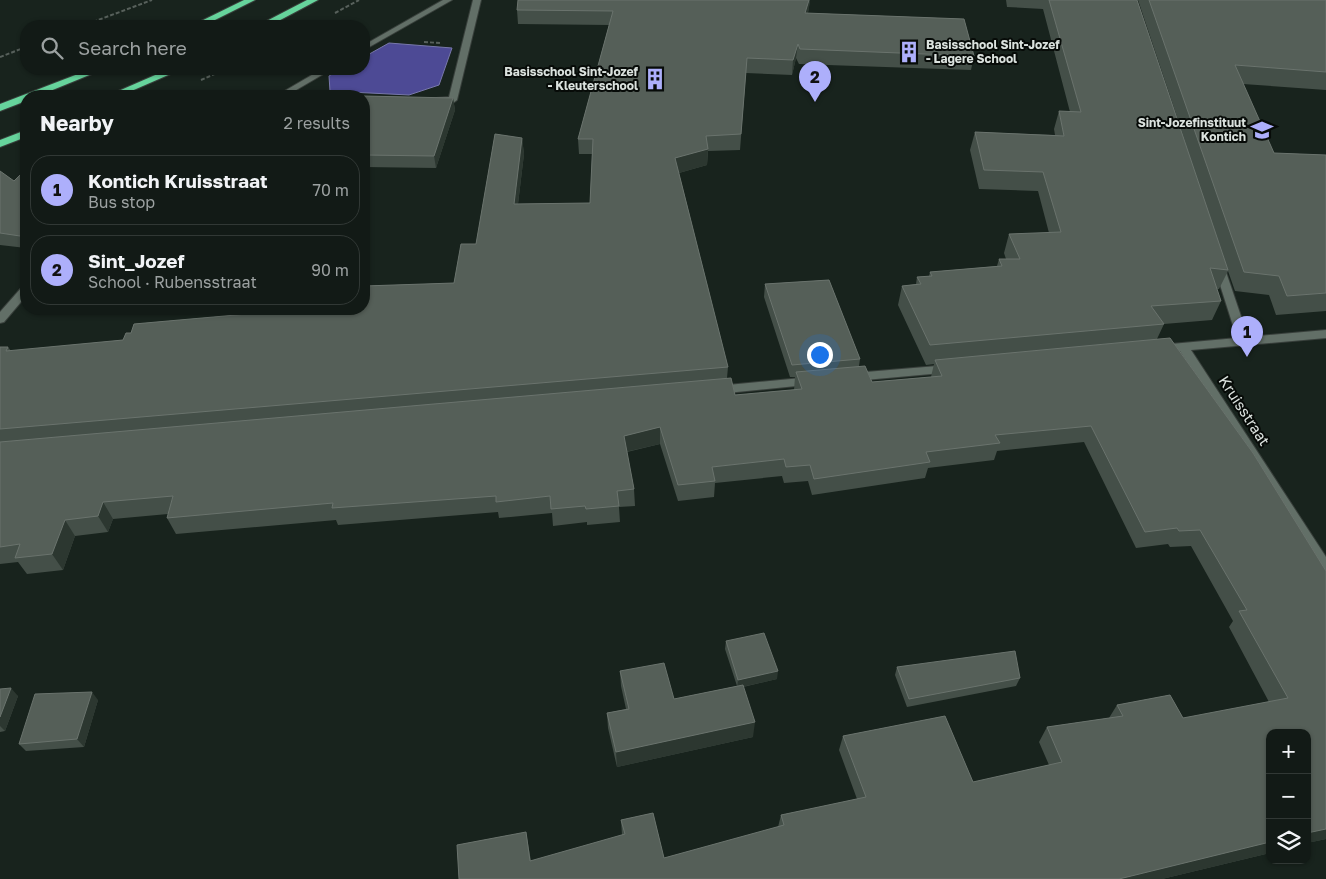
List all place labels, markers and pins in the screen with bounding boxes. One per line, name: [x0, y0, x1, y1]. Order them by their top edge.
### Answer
place label: Basisschool Sint-Jozef - Lagere School: [926, 37, 1060, 66]
building icon: Basisschool Sint-Jozef - Lagere School: [896, 39, 922, 65]
pin: 2: [799, 61, 831, 102]
place label: Basisschool Sint-Jozef - Kleuterschool: [504, 64, 639, 93]
building icon: Basisschool Sint-Jozef - Kleuterschool: [642, 66, 668, 92]
place label: Sint-Jozefinstituut Kontich: [1138, 115, 1246, 144]
school or university icon: Sint-Jozefinstituut Kontich: [1249, 117, 1275, 143]
pin: 1: [1231, 316, 1263, 357]

